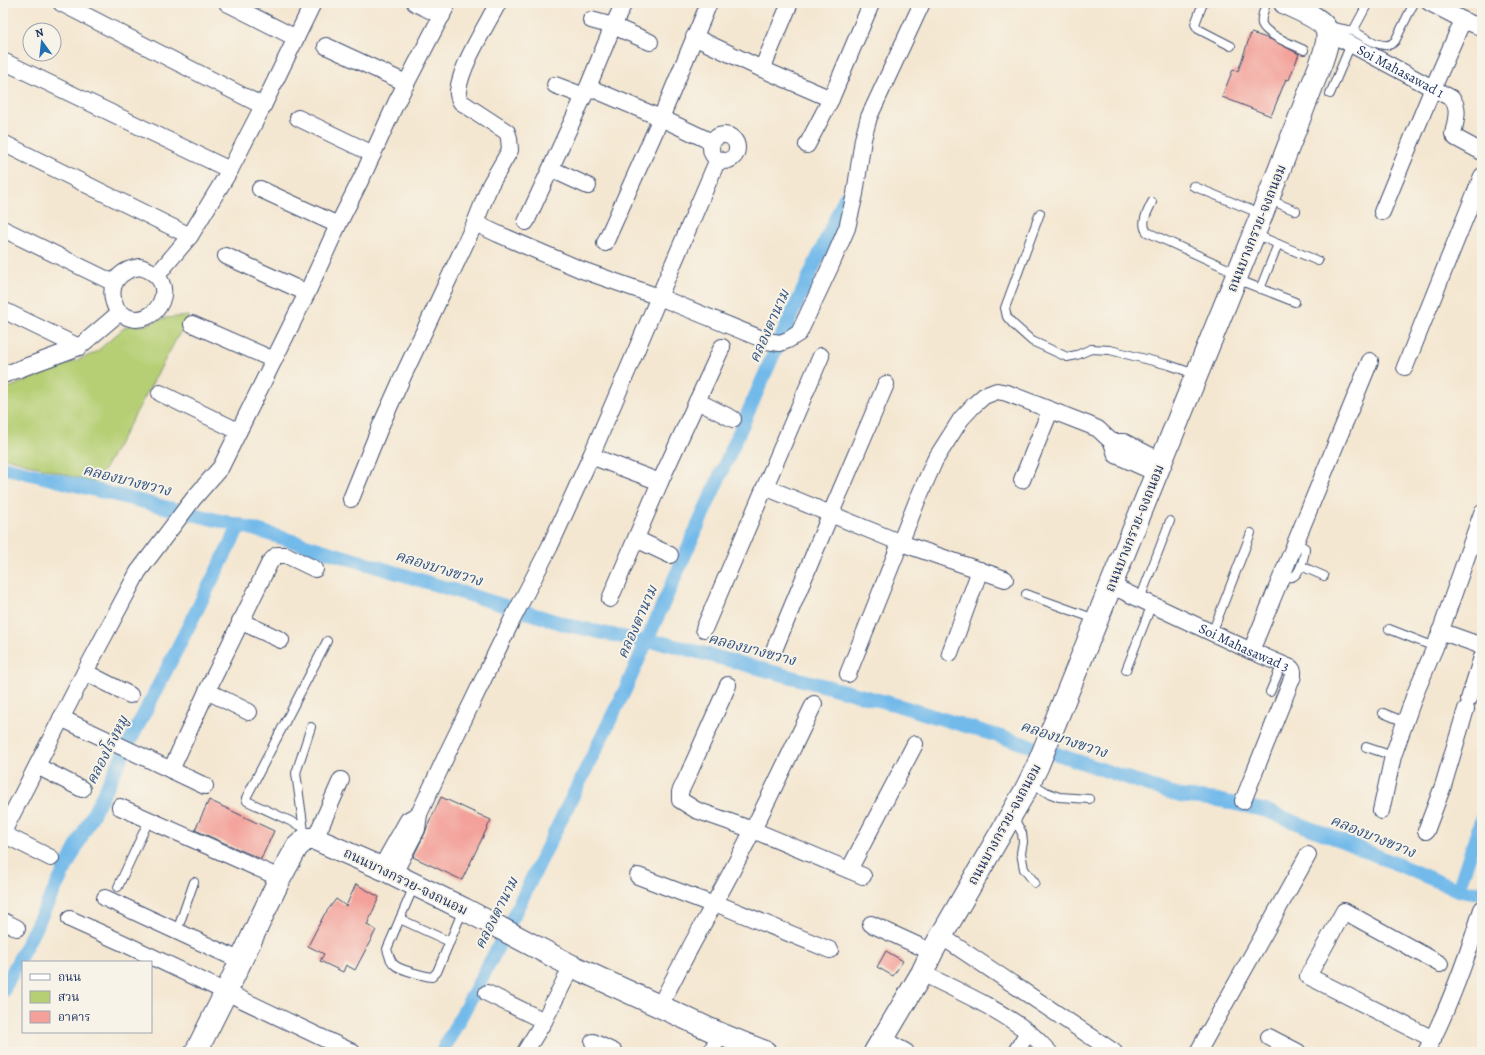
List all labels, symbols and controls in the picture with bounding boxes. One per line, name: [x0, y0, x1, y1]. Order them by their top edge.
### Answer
north arrow: [22, 22, 62, 62]
text: N: [34, 25, 45, 41]
street label: Soi Mahasawad 1: [1354, 40, 1448, 103]
street label: ถนนบางกรวย-จงถนอม: [1222, 161, 1291, 295]
water label: คลองตานาม: [744, 285, 795, 366]
water label: คลองบางขวาง: [81, 459, 174, 501]
street label: ถนนบางกรวย-จงถนอม: [1100, 461, 1169, 595]
water label: คลองบางขวาง: [393, 545, 485, 591]
water label: คลองตานาม: [612, 581, 663, 662]
street label: Soi Mahasawad 3: [1196, 619, 1292, 676]
water label: คลองบางขวาง: [706, 628, 799, 670]
water label: คลองโรงหมู: [80, 711, 133, 788]
water label: คลองบางขวาง: [1018, 716, 1110, 763]
street label: ถนนบางกรวย-จงถนอม: [963, 760, 1046, 888]
water label: คลองบางขวาง: [1327, 810, 1419, 862]
street label: ถนนบางกรวย-จงถนอม: [340, 843, 471, 920]
water label: คลองตานาม: [469, 873, 523, 952]
legend: [22, 961, 152, 1033]
text: ถนน: [58, 969, 81, 985]
text: สวน: [58, 989, 80, 1005]
text: อาคาร: [58, 1009, 90, 1025]

